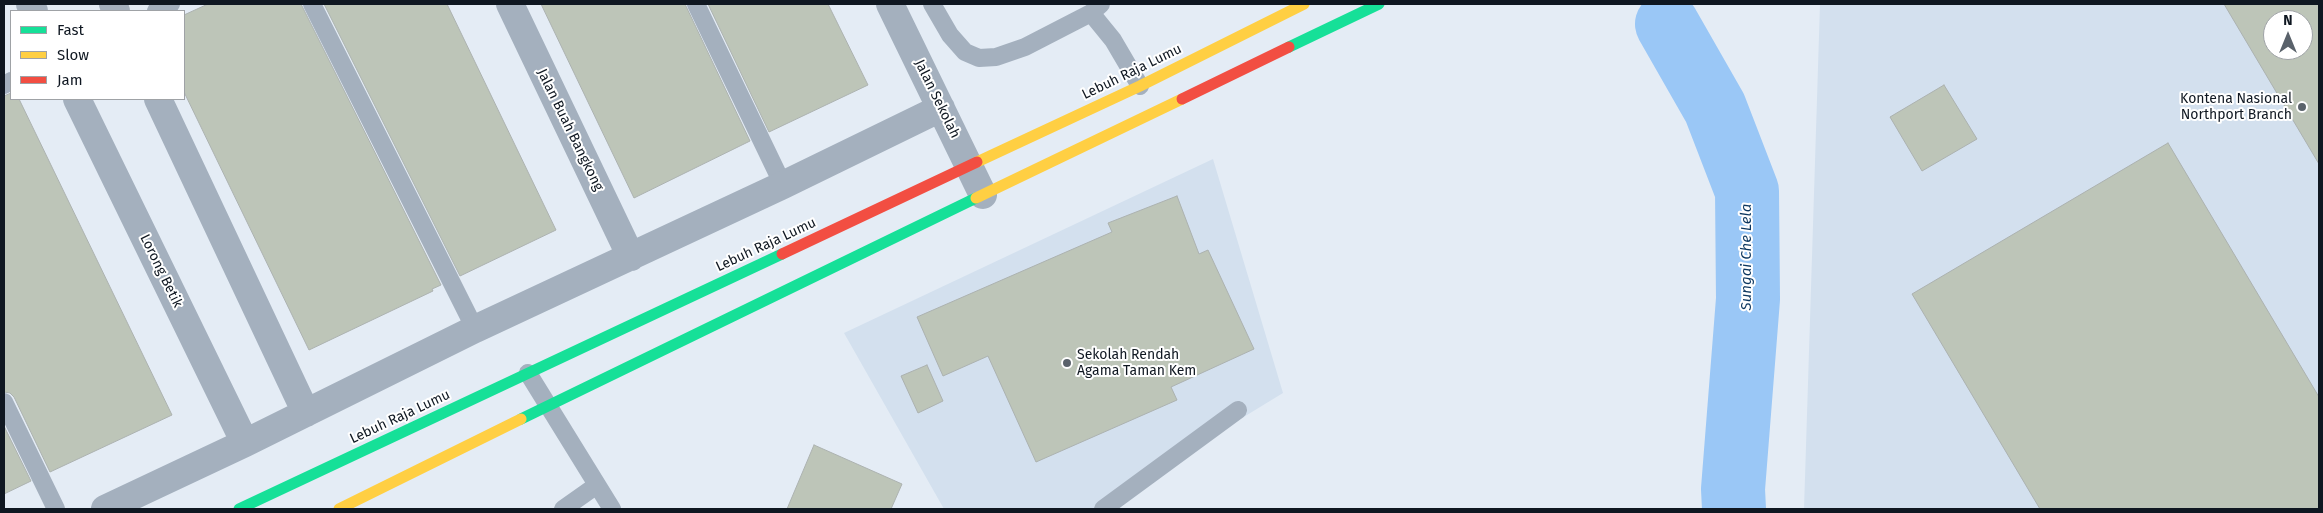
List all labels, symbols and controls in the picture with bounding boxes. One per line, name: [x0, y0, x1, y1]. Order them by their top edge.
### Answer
legend: [10, 10, 185, 100]
north arrow: [2263, 10, 2313, 60]
text: N: [2283, 12, 2293, 29]
text: Fast: [57, 21, 84, 39]
street label: Lebuh Raja Lumu: [1079, 41, 1185, 103]
text: Slow: [57, 46, 89, 64]
street label: Jalan Sekolah: [911, 57, 963, 141]
street label: Jalan Buah Bangkong: [533, 66, 607, 194]
text: Jam: [57, 71, 83, 89]
place label: Kontena Nasional Northport Branch: [2180, 91, 2292, 124]
marker: Kontena Nasional Northport Branch: [2296, 101, 2308, 113]
water label: Sungai Che Lela: [1738, 204, 1756, 310]
street label: Lebuh Raja Lumu: [713, 214, 819, 276]
street label: Lorong Betik: [136, 232, 186, 310]
place label: Sekolah Rendah Agama Taman Kem: [1077, 347, 1196, 380]
marker: Sekolah Rendah Agama Taman Kem: [1061, 357, 1073, 369]
street label: Lebuh Raja Lumu: [347, 386, 453, 448]

